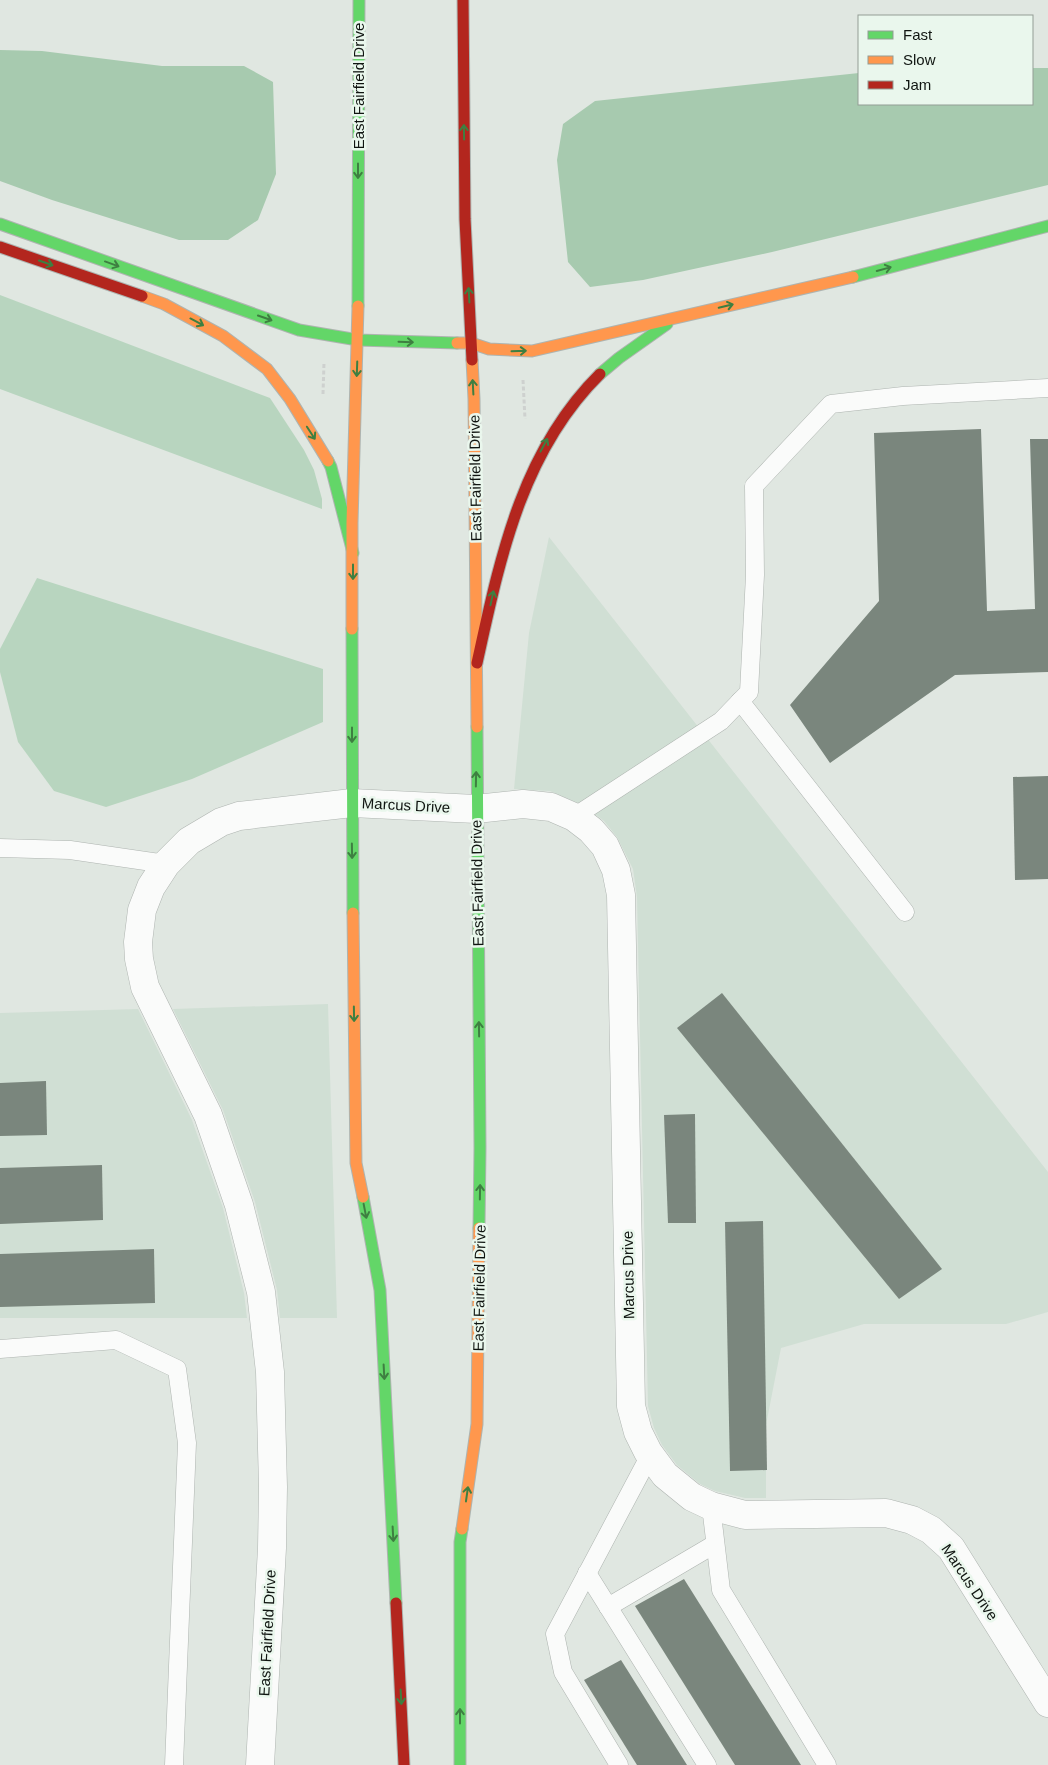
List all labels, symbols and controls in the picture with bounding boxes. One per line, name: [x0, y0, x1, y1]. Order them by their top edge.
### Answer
legend: [858, 15, 1033, 105]
street label: East Fairfield Drive: [350, 23, 367, 149]
text: Fast: [903, 26, 933, 43]
text: Slow: [903, 51, 936, 68]
text: Jam: [903, 76, 931, 93]
one-way arrow: [459, 125, 469, 141]
one-way arrow: [353, 162, 363, 179]
one-way arrow: [38, 259, 53, 268]
one-way arrow: [103, 260, 119, 270]
one-way arrow: [876, 264, 892, 273]
one-way arrow: [464, 287, 473, 303]
one-way arrow: [718, 301, 734, 310]
one-way arrow: [257, 314, 272, 323]
one-way arrow: [189, 318, 204, 327]
one-way arrow: [398, 337, 414, 346]
one-way arrow: [510, 346, 527, 356]
one-way arrow: [352, 360, 362, 376]
one-way arrow: [469, 379, 478, 395]
street label: East Fairfield Drive: [465, 415, 485, 541]
one-way arrow: [307, 425, 317, 439]
one-way arrow: [539, 438, 549, 453]
one-way arrow: [348, 564, 358, 580]
one-way arrow: [487, 591, 497, 607]
one-way arrow: [347, 726, 357, 742]
one-way arrow: [471, 772, 481, 788]
street label: Marcus Drive: [361, 794, 451, 816]
street label: East Fairfield Drive: [467, 820, 487, 946]
one-way arrow: [348, 843, 357, 859]
one-way arrow: [349, 1006, 359, 1022]
one-way arrow: [474, 1022, 484, 1038]
one-way arrow: [475, 1184, 485, 1200]
one-way arrow: [361, 1203, 370, 1219]
street label: East Fairfield Drive: [469, 1225, 489, 1351]
street label: Marcus Drive: [619, 1231, 637, 1319]
one-way arrow: [380, 1364, 389, 1380]
one-way arrow: [463, 1486, 473, 1502]
one-way arrow: [389, 1526, 398, 1542]
street label: Marcus Drive: [938, 1541, 1002, 1623]
street label: East Fairfield Drive: [255, 1569, 279, 1697]
one-way arrow: [397, 1688, 406, 1704]
one-way arrow: [455, 1709, 465, 1725]

